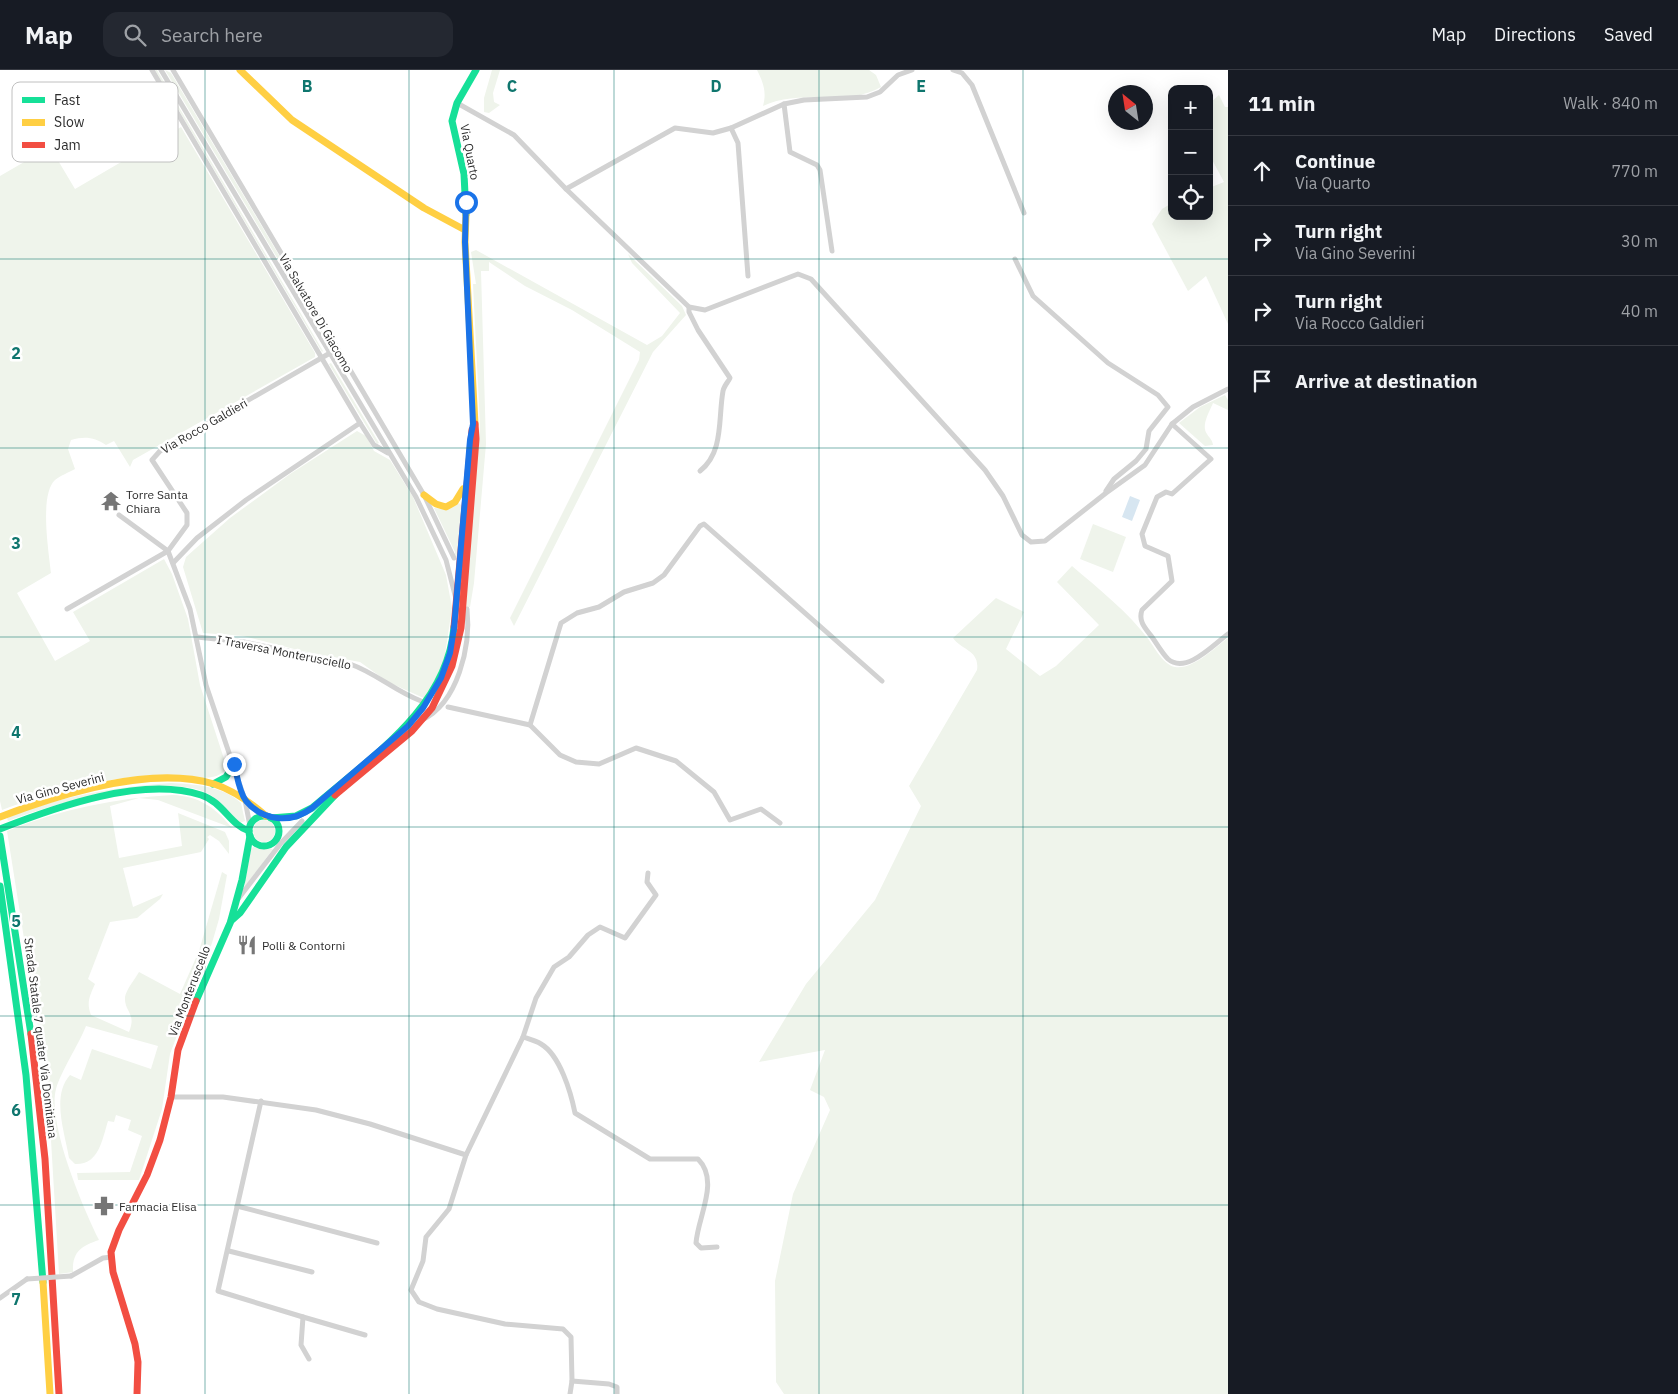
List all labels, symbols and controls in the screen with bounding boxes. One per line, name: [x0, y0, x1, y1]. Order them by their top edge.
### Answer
search box: [103, 12, 453, 57]
text: Map: [25, 19, 73, 51]
icon: search: [121, 21, 149, 49]
text: Search here: [161, 23, 263, 47]
text: Map: [1431, 23, 1466, 46]
text: Directions: [1494, 23, 1576, 46]
text: Saved: [1604, 23, 1653, 46]
text: B: [302, 76, 313, 96]
text: C: [507, 76, 517, 96]
text: D: [710, 76, 722, 96]
text: E: [916, 76, 926, 96]
legend: [12, 82, 178, 162]
north arrow: [1108, 85, 1153, 130]
map controls: [1168, 85, 1213, 220]
button: +: [1168, 85, 1213, 130]
text: 11 min: [1248, 89, 1315, 117]
text: Fast: [54, 91, 80, 109]
text: Walk · 840 m: [1563, 93, 1658, 113]
text: Slow: [54, 113, 85, 131]
street label: Via Quarto: [457, 123, 483, 181]
button: −: [1168, 130, 1213, 175]
text: Jam: [54, 136, 81, 154]
text: Continue: [1295, 149, 1375, 173]
icon: ahead: [1248, 157, 1276, 185]
text: 770 m: [1611, 161, 1658, 181]
text: Via Quarto: [1295, 173, 1370, 193]
button: locate: [1168, 175, 1213, 220]
route start: [455, 191, 478, 214]
text: Turn right: [1295, 219, 1382, 243]
icon: right: [1248, 227, 1276, 255]
text: 30 m: [1621, 231, 1658, 251]
text: Via Gino Severini: [1295, 243, 1415, 263]
street label: Via Salvatore Di Giacomo: [276, 251, 356, 375]
text: Turn right: [1295, 289, 1382, 313]
icon: right: [1248, 297, 1276, 325]
text: 40 m: [1621, 301, 1658, 321]
text: Via Rocco Galdieri: [1295, 313, 1425, 333]
text: 2: [11, 343, 21, 363]
icon: arrive: [1248, 367, 1276, 395]
text: Arrive at destination: [1295, 369, 1478, 393]
street label: Via Rocco Galdieri: [158, 395, 250, 457]
place label: Torre Santa Chiara: [126, 487, 188, 516]
temple icon: Torre Santa Chiara: [100, 490, 122, 512]
text: 3: [11, 533, 21, 553]
street label: I Traversa Monterusciello: [216, 632, 353, 672]
text: 4: [11, 722, 21, 742]
route end: [223, 753, 246, 776]
street label: Via Gino Severini: [14, 769, 106, 807]
text: 5: [11, 911, 21, 931]
restaurant icon: Polli & Contorni: [236, 934, 258, 956]
street label: Strada Statale 7 quater Via Domitiana: [21, 937, 61, 1140]
place label: Polli & Contorni: [262, 938, 345, 953]
street label: Via Monteruscello: [165, 943, 213, 1039]
text: 6: [11, 1100, 21, 1120]
pharmacy icon: Farmacia Elisa: [93, 1195, 115, 1217]
place label: Farmacia Elisa: [119, 1199, 197, 1214]
text: 7: [11, 1289, 21, 1309]

